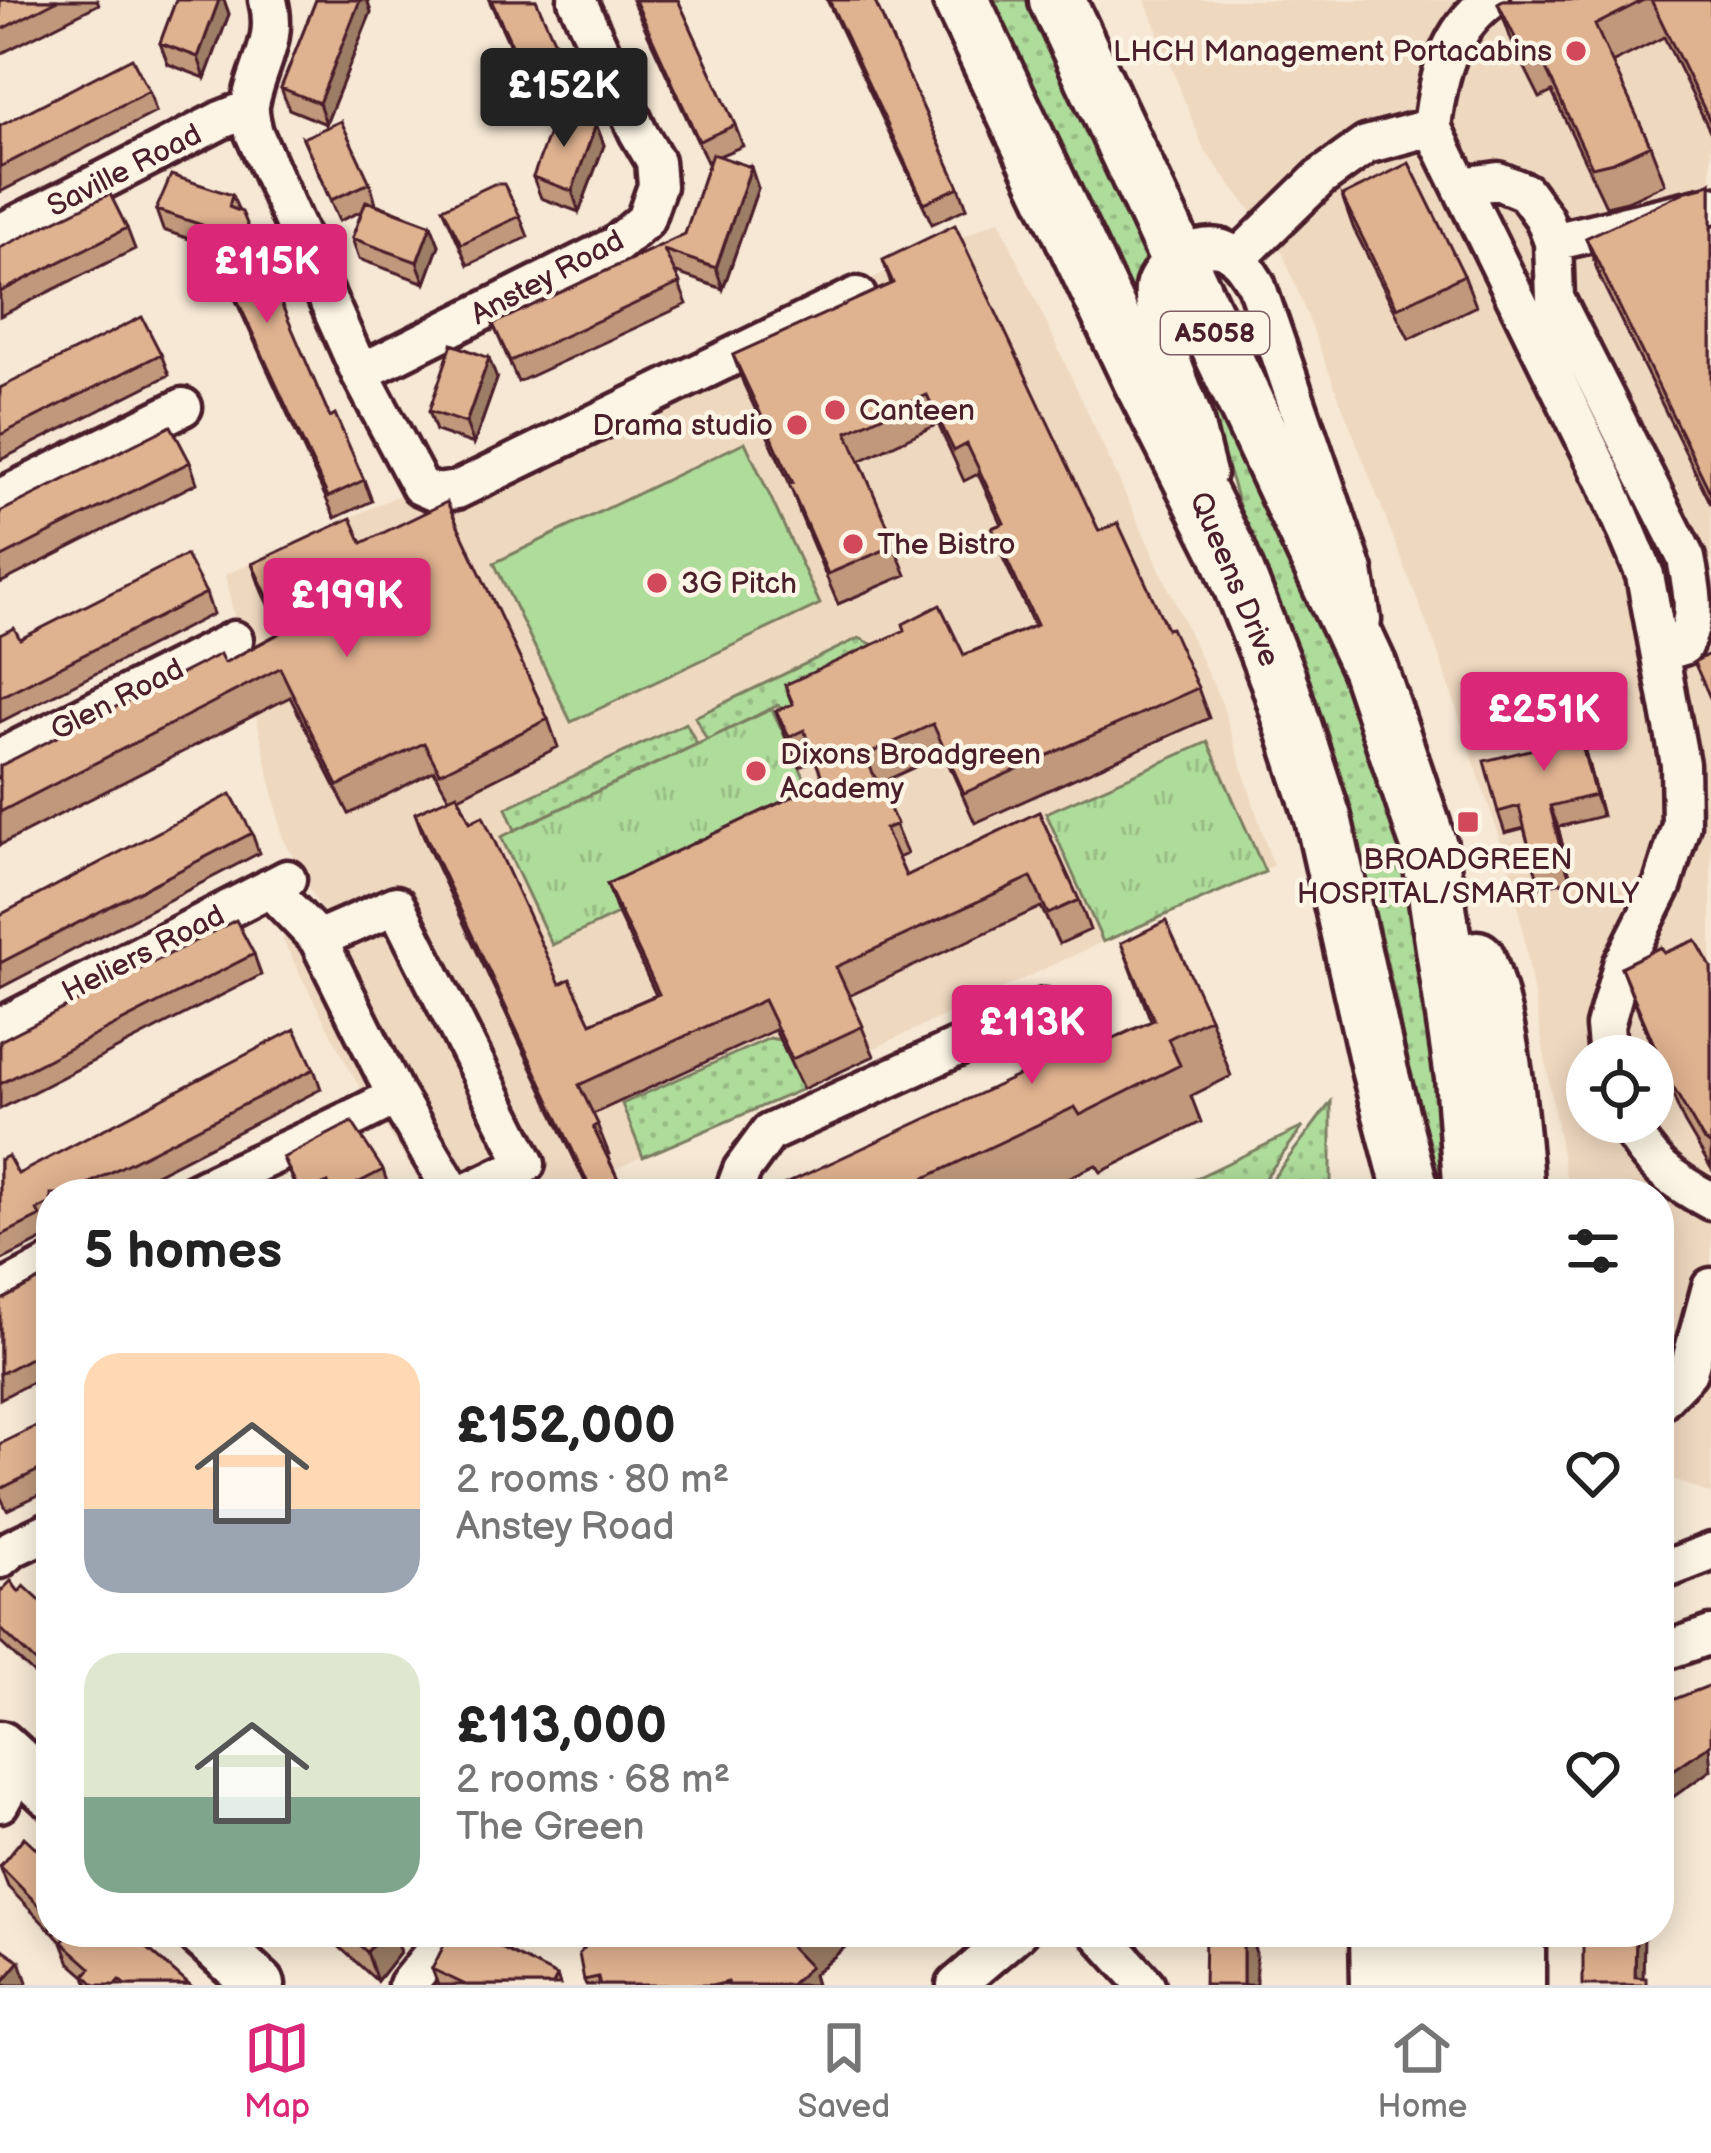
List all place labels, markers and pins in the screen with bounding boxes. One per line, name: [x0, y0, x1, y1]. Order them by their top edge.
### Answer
place label: LHCH Management Portacabins: [1113, 34, 1552, 70]
marker: LHCH Management Portacabins: [1563, 38, 1589, 64]
pin: £152K: [480, 48, 648, 150]
pin: £115K: [183, 224, 351, 326]
place label: Canteen: [859, 393, 975, 429]
marker: Canteen: [822, 397, 848, 423]
place label: Drama studio: [592, 408, 773, 444]
marker: Drama studio: [784, 412, 810, 438]
place label: The Bistro: [877, 527, 1016, 563]
marker: The Bistro: [840, 531, 866, 557]
pin: £199K: [263, 558, 431, 660]
place label: 3G Pitch: [681, 566, 797, 602]
marker: 3G Pitch: [644, 570, 670, 596]
pin: £251K: [1460, 672, 1628, 774]
place label: Dixons Broadgreen Academy: [780, 737, 1041, 807]
marker: Dixons Broadgreen Academy: [743, 758, 769, 784]
marker: BROADGREEN HOSPITAL/SMART ONLY: [1455, 809, 1481, 835]
place label: BROADGREEN HOSPITAL/SMART ONLY: [1297, 842, 1640, 912]
pin: £113K: [948, 985, 1116, 1087]

